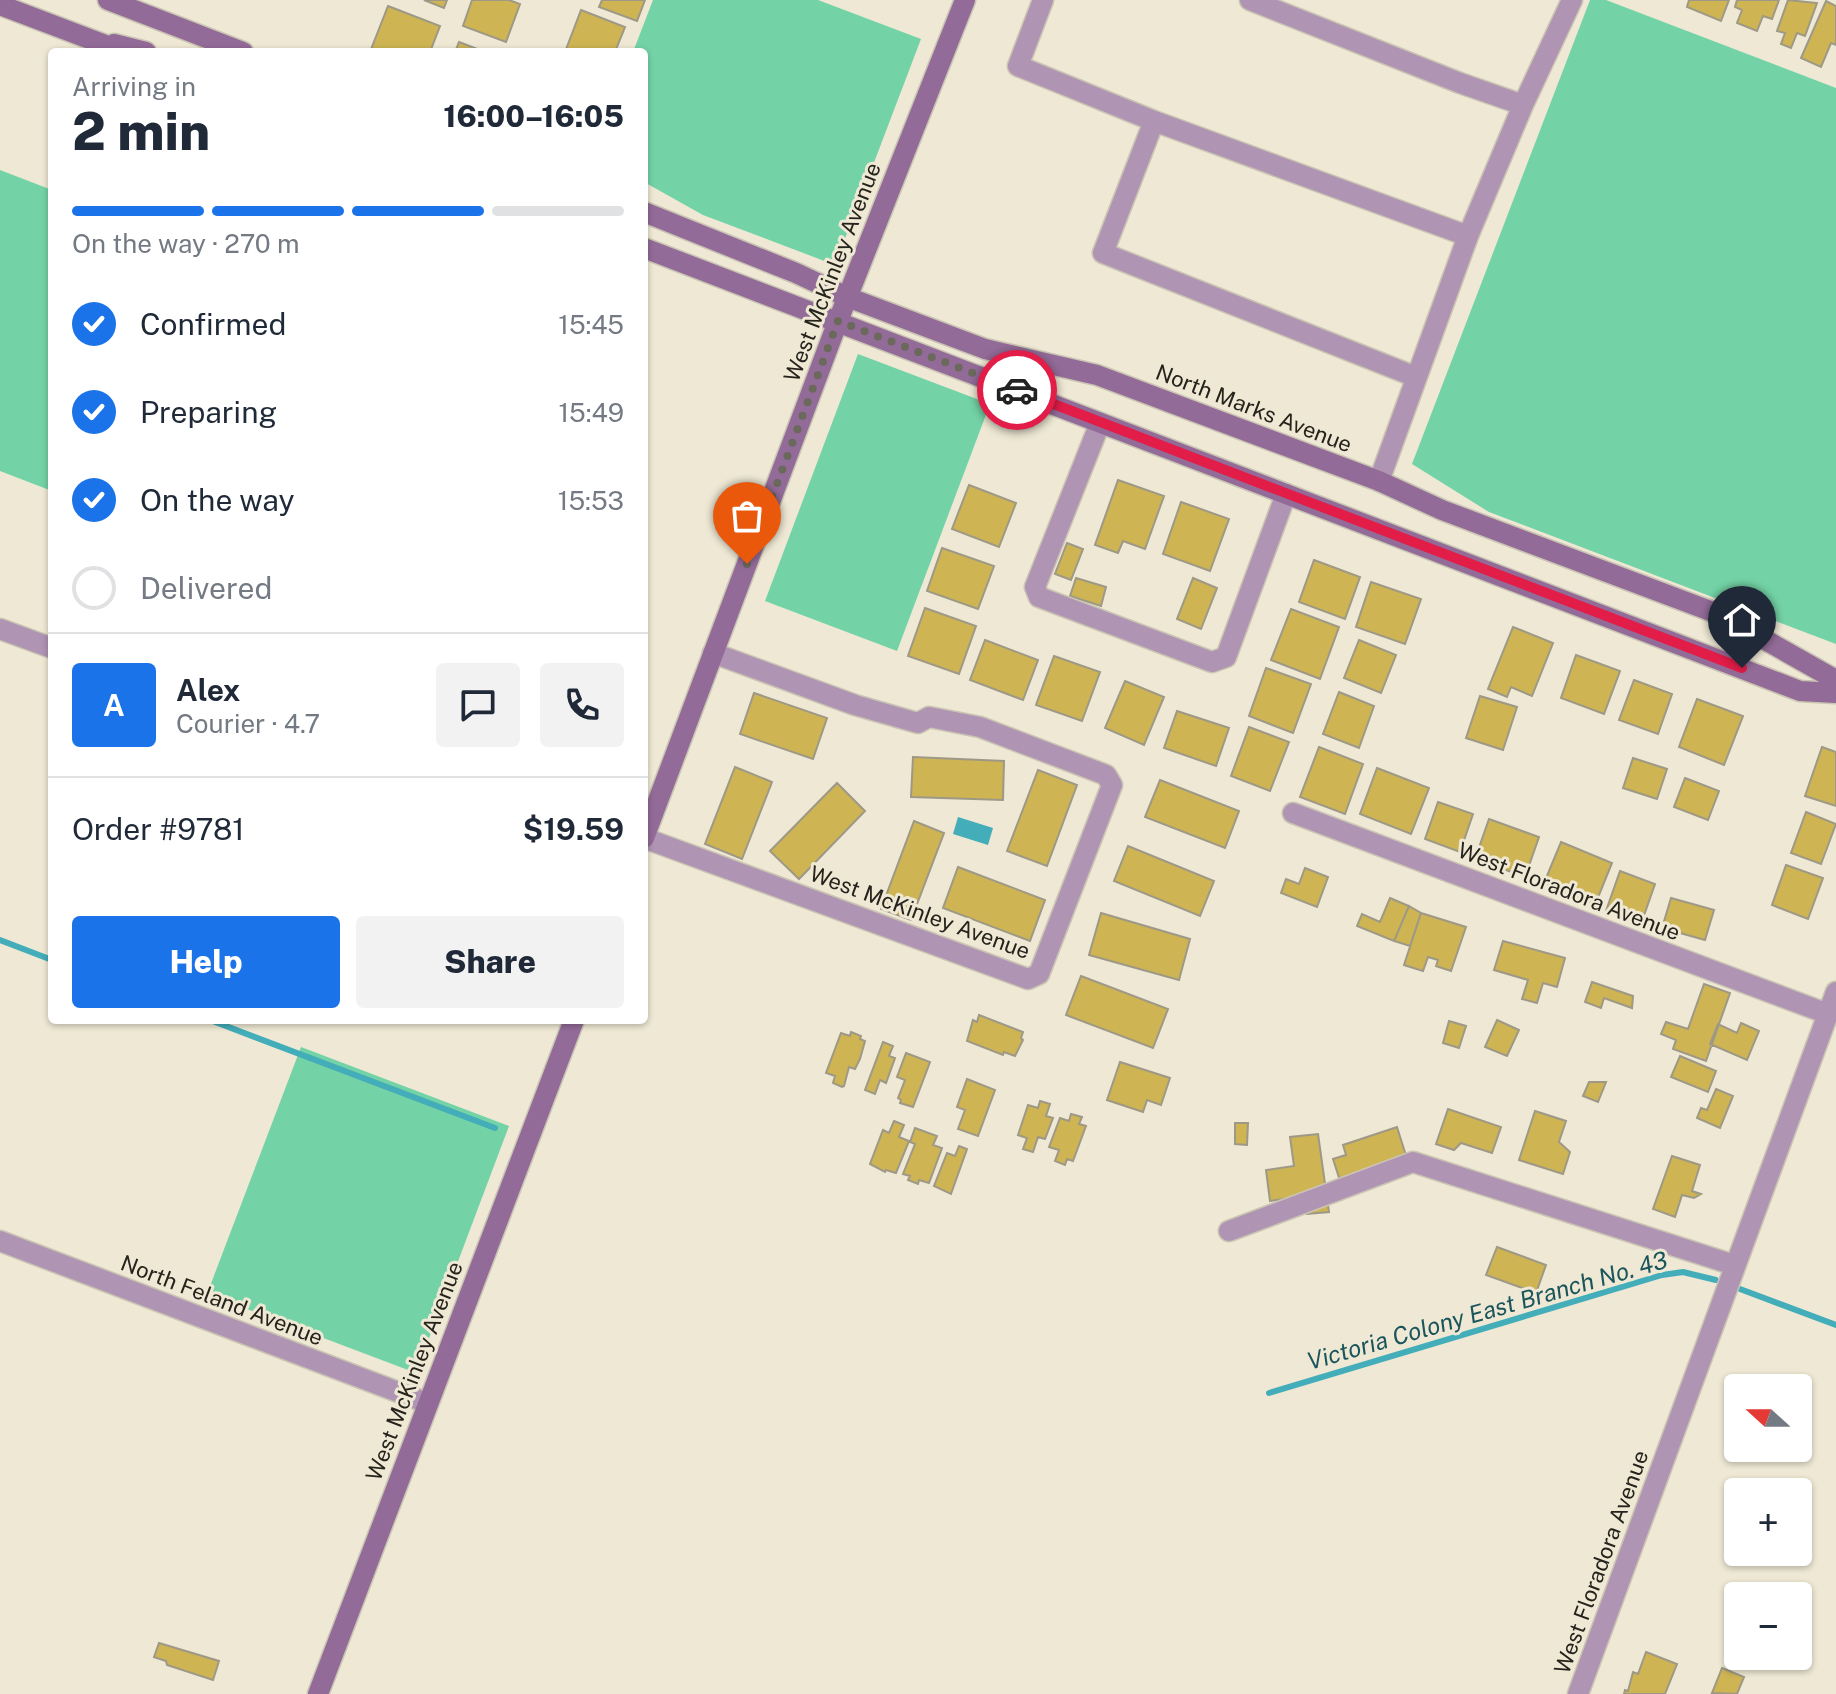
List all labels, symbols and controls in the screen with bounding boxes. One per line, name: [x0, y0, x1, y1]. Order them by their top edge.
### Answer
text: Arriving in: [72, 71, 196, 102]
text: 16:00–16:05: [443, 98, 624, 134]
text: 2 min: [72, 101, 210, 162]
street label: West McKinley Avenue: [778, 159, 886, 385]
text: On the way · 270 m: [72, 228, 300, 259]
icon: check: [72, 302, 116, 346]
text: Confirmed: [140, 306, 286, 342]
text: 15:45: [558, 309, 624, 340]
courier: [977, 350, 1057, 430]
street label: North Marks Avenue: [1152, 359, 1356, 457]
icon: car: [995, 368, 1039, 412]
icon: check: [72, 390, 116, 434]
text: Preparing: [140, 394, 277, 430]
text: 15:49: [558, 397, 624, 428]
icon: check: [72, 478, 116, 522]
text: On the way: [140, 482, 294, 518]
pin: [713, 482, 781, 564]
text: 15:53: [558, 485, 624, 516]
icon: bag: [725, 494, 769, 538]
text: Delivered: [140, 570, 272, 606]
pin: [1708, 586, 1776, 668]
icon: home: [1720, 598, 1764, 642]
button: chat: [436, 663, 520, 747]
button: phone: [540, 663, 624, 747]
text: Alex: [176, 672, 240, 708]
text: A: [103, 687, 125, 723]
text: Courier · 4.7: [176, 708, 320, 739]
text: Order #9781: [72, 811, 245, 847]
text: $19.59: [523, 811, 624, 847]
street label: West Floradora Avenue: [1454, 837, 1684, 945]
street label: West McKinley Avenue: [806, 860, 1034, 964]
button: Help: [72, 916, 340, 1008]
button: Share: [356, 916, 624, 1008]
water label: Victoria Colony East Branch No. 43: [1304, 1245, 1671, 1375]
street label: North Feland Avenue: [117, 1249, 327, 1351]
street label: West McKinley Avenue: [360, 1258, 468, 1484]
north arrow: [1724, 1374, 1812, 1462]
map controls: [1724, 1374, 1812, 1670]
street label: West Floradora Avenue: [1548, 1447, 1654, 1677]
button: +: [1724, 1478, 1812, 1566]
button: −: [1724, 1582, 1812, 1670]

